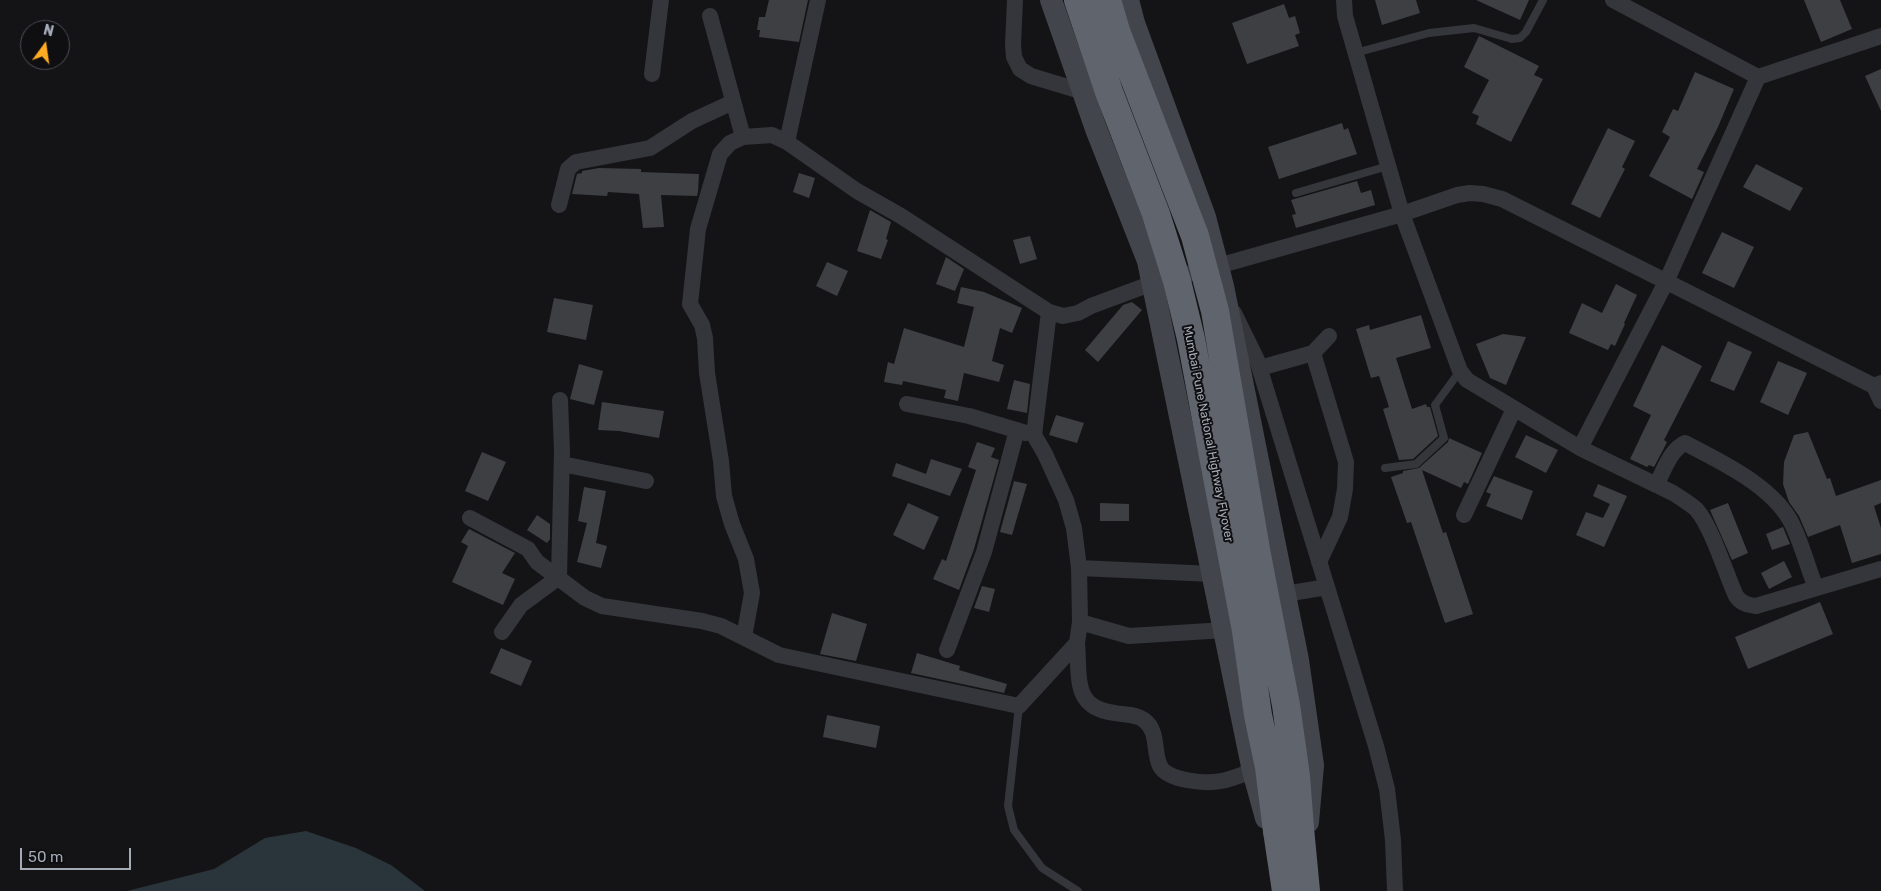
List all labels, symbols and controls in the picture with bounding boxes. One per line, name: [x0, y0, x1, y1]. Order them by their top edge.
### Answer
north arrow: [20, 20, 70, 70]
text: N: [42, 21, 55, 40]
street label: Mumbai Pune National Highway Flyover: [1180, 325, 1236, 543]
scale bar: [22, 838, 134, 870]
text: 50 m: [28, 848, 63, 866]

